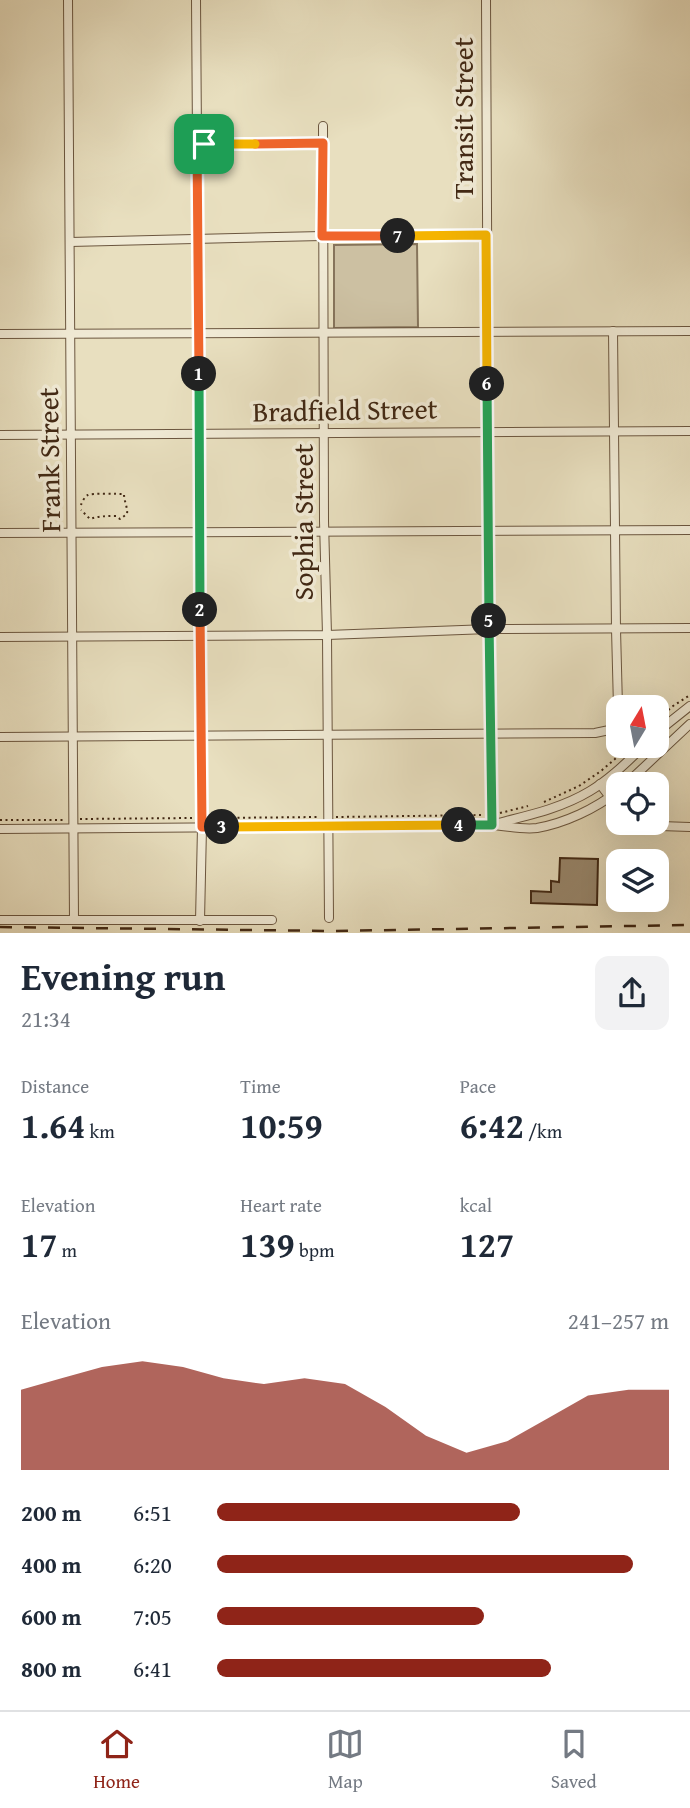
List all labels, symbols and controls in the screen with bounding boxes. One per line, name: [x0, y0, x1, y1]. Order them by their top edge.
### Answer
street label: Transit Street: [442, 37, 483, 199]
pin: [174, 114, 234, 174]
icon: arrive: [185, 125, 223, 163]
pin: 7: [380, 218, 416, 254]
text: 7: [393, 221, 402, 249]
pin: 1: [182, 356, 216, 392]
text: 1: [194, 359, 203, 387]
pin: 6: [470, 366, 504, 402]
text: 6: [482, 369, 491, 397]
street label: Frank Street: [27, 387, 70, 533]
street label: Bradfield Street: [252, 387, 438, 432]
street label: Sophia Street: [282, 443, 323, 600]
pin: 2: [182, 592, 218, 628]
text: 2: [195, 595, 204, 623]
pin: 5: [472, 604, 506, 638]
text: 5: [484, 606, 493, 634]
north arrow: [606, 695, 668, 758]
map controls: [606, 695, 669, 912]
button: locate: [606, 772, 669, 835]
pin: 4: [442, 808, 476, 842]
pin: 3: [204, 810, 240, 844]
text: 4: [454, 810, 463, 838]
text: 3: [217, 812, 226, 840]
button: layers: [606, 849, 669, 912]
text: Evening run: [21, 948, 225, 1004]
button: share: [595, 956, 669, 1030]
text: 21:34: [21, 1002, 71, 1035]
text: Distance: [21, 1072, 89, 1100]
text: Time: [240, 1072, 281, 1100]
text: Pace: [460, 1072, 496, 1100]
text: 1.64: [21, 1100, 85, 1151]
text: 10:59: [240, 1100, 323, 1151]
text: 6:42: [460, 1100, 524, 1151]
text: km: [85, 1117, 115, 1145]
text: /km: [524, 1117, 562, 1145]
text: Elevation: [21, 1191, 95, 1219]
text: Heart rate: [240, 1191, 322, 1219]
text: kcal: [460, 1191, 492, 1219]
text: 17: [21, 1219, 57, 1270]
text: 139: [240, 1219, 295, 1270]
text: 127: [460, 1219, 514, 1270]
text: m: [57, 1236, 77, 1264]
text: bpm: [295, 1236, 335, 1264]
text: Elevation: [21, 1304, 111, 1337]
text: 241–257 m: [568, 1304, 669, 1337]
text: 200 m: [21, 1496, 82, 1529]
text: 6:51: [133, 1496, 172, 1529]
text: 400 m: [21, 1548, 82, 1581]
text: 6:20: [133, 1548, 172, 1581]
text: 600 m: [21, 1600, 82, 1633]
text: 7:05: [133, 1600, 172, 1633]
text: 800 m: [21, 1652, 82, 1685]
text: 6:41: [133, 1652, 172, 1685]
tab: Home: [93, 1725, 140, 1795]
tab: Map: [326, 1725, 364, 1795]
tab: Saved: [551, 1725, 597, 1795]

